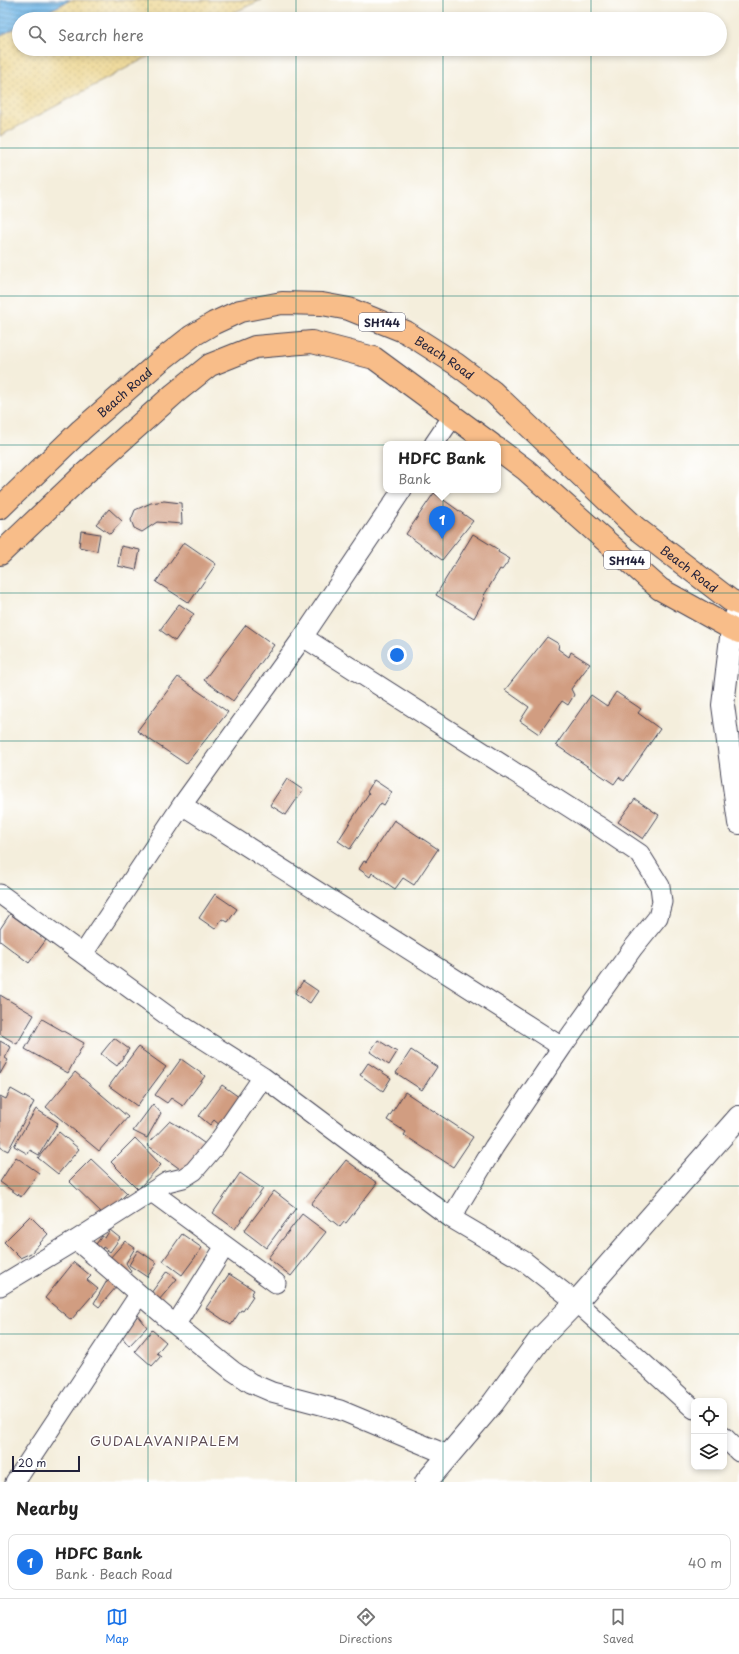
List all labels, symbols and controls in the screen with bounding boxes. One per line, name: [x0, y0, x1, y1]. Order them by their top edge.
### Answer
search box: [12, 12, 727, 56]
icon: search: [26, 23, 48, 45]
text: Search here: [58, 23, 144, 46]
road number: SH144: [359, 313, 405, 331]
street label: Beach Road: [411, 331, 478, 384]
street label: Beach Road: [93, 363, 156, 421]
popup: [383, 441, 501, 493]
text: HDFC Bank: [398, 446, 486, 469]
text: Bank: [398, 469, 431, 488]
pin: 1: [429, 506, 455, 539]
street label: Beach Road: [657, 541, 722, 597]
road number: SH144: [604, 551, 650, 569]
your location: [387, 645, 407, 665]
map controls: [691, 1398, 727, 1470]
button: locate: [691, 1398, 727, 1434]
district label: GUDALAVANIPALEM: [90, 1431, 240, 1450]
button: layers: [691, 1434, 727, 1470]
scale bar: [12, 1454, 80, 1473]
text: 20 m: [18, 1454, 46, 1471]
text: Nearby: [16, 1495, 78, 1521]
text: HDFC Bank: [55, 1541, 143, 1564]
text: 1: [27, 1553, 33, 1572]
text: 40 m: [688, 1553, 722, 1572]
text: Bank · Beach Road: [55, 1564, 173, 1583]
tab: Map: [105, 1606, 129, 1647]
tab: Directions: [339, 1606, 392, 1647]
tab: Saved: [603, 1606, 634, 1647]

